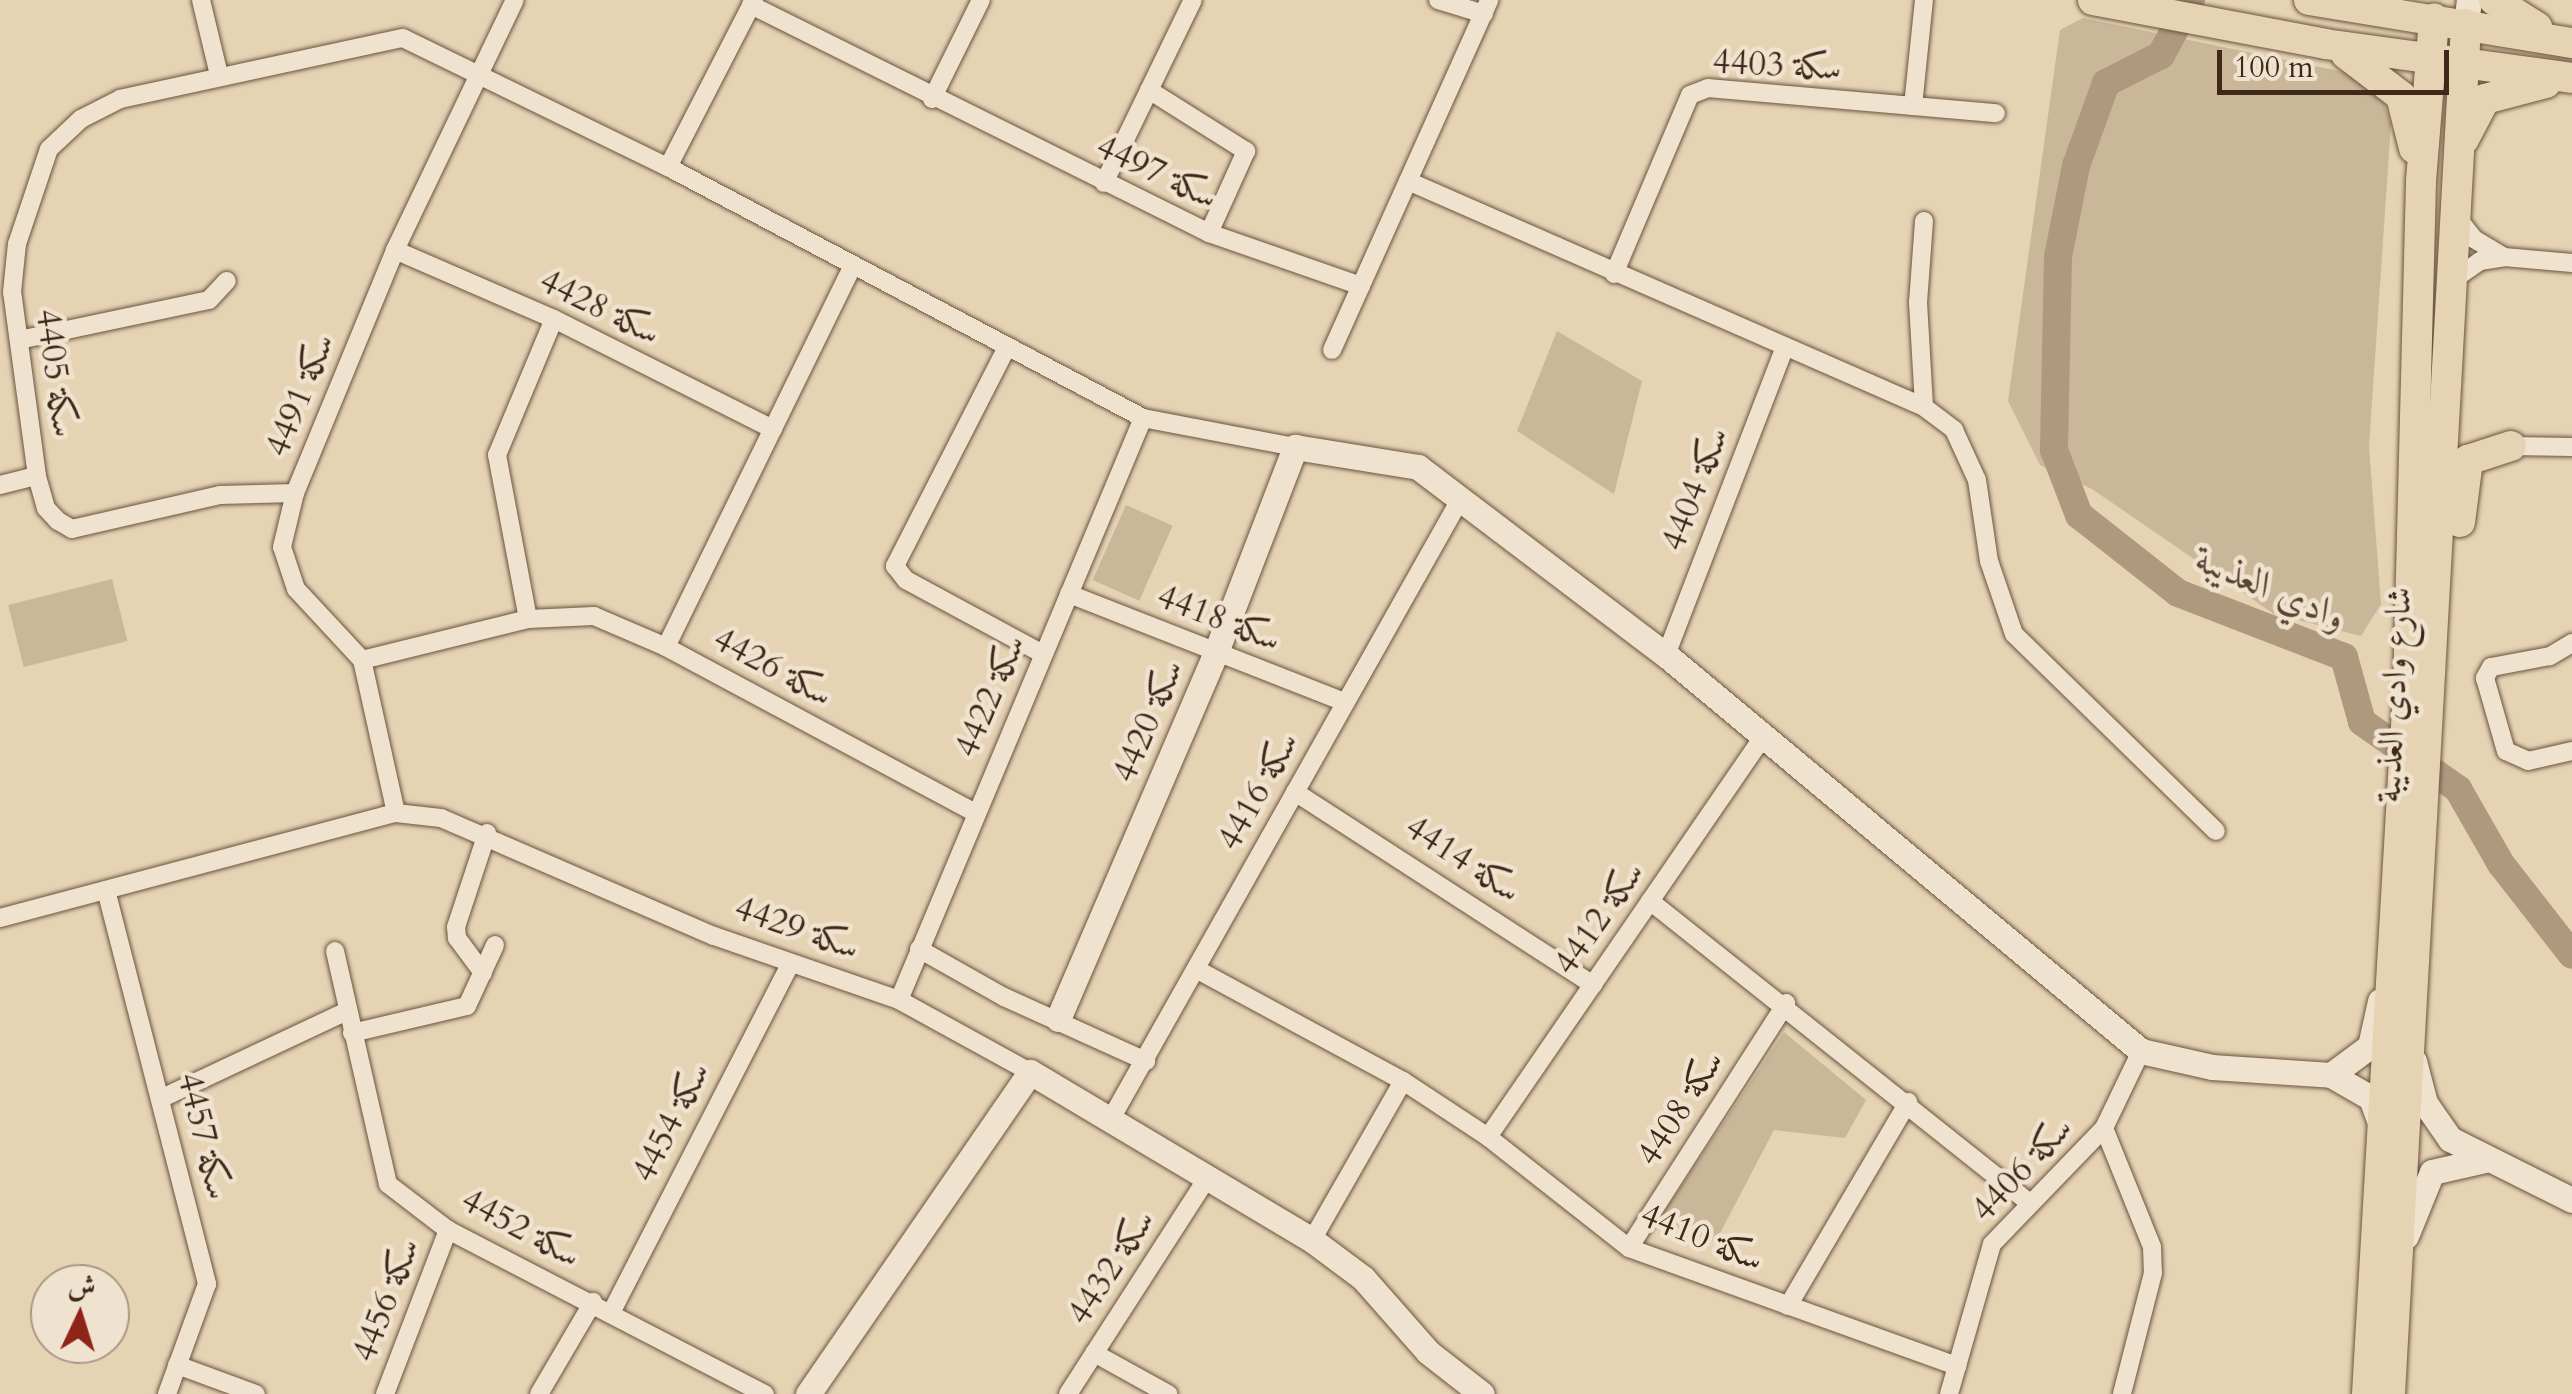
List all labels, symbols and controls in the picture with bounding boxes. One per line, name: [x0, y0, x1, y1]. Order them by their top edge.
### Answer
scale bar: [2222, 30, 2454, 92]
street label: سكة 4403: [1712, 41, 1842, 89]
text: 100 m: [2234, 47, 2314, 88]
street label: سكة 4497: [1090, 126, 1224, 218]
street label: سكة 4428: [533, 260, 667, 354]
street label: سكة 4405: [26, 306, 86, 440]
street label: سكة 4491: [256, 327, 344, 463]
street label: سكة 4404: [1652, 421, 1738, 557]
water label: وادي العذيبة: [2189, 537, 2353, 641]
street label: سكة 4418: [1151, 575, 1287, 661]
street label: شارع وادي العذيبة: [2367, 586, 2421, 804]
street label: سكة 4426: [706, 618, 840, 716]
street label: سكة 4422: [945, 628, 1035, 764]
street label: سكة 4420: [1103, 653, 1193, 789]
street label: سكة 4416: [1208, 724, 1308, 858]
street label: سكة 4414: [1397, 806, 1529, 912]
street label: سكة 4412: [1545, 853, 1653, 983]
street label: سكة 4429: [729, 887, 865, 969]
street label: سكة 4408: [1627, 1042, 1733, 1174]
street label: سكة 4454: [623, 1055, 719, 1189]
street label: سكة 4457: [168, 1068, 240, 1204]
street label: سكة 4406: [1963, 1108, 2081, 1230]
street label: سكة 4452: [454, 1179, 588, 1277]
street label: سكة 4410: [1634, 1193, 1770, 1281]
street label: سكة 4432: [1058, 1201, 1164, 1333]
street label: سكة 4456: [343, 1232, 429, 1368]
north arrow: [30, 1264, 130, 1364]
text: ش: [67, 1266, 97, 1306]

